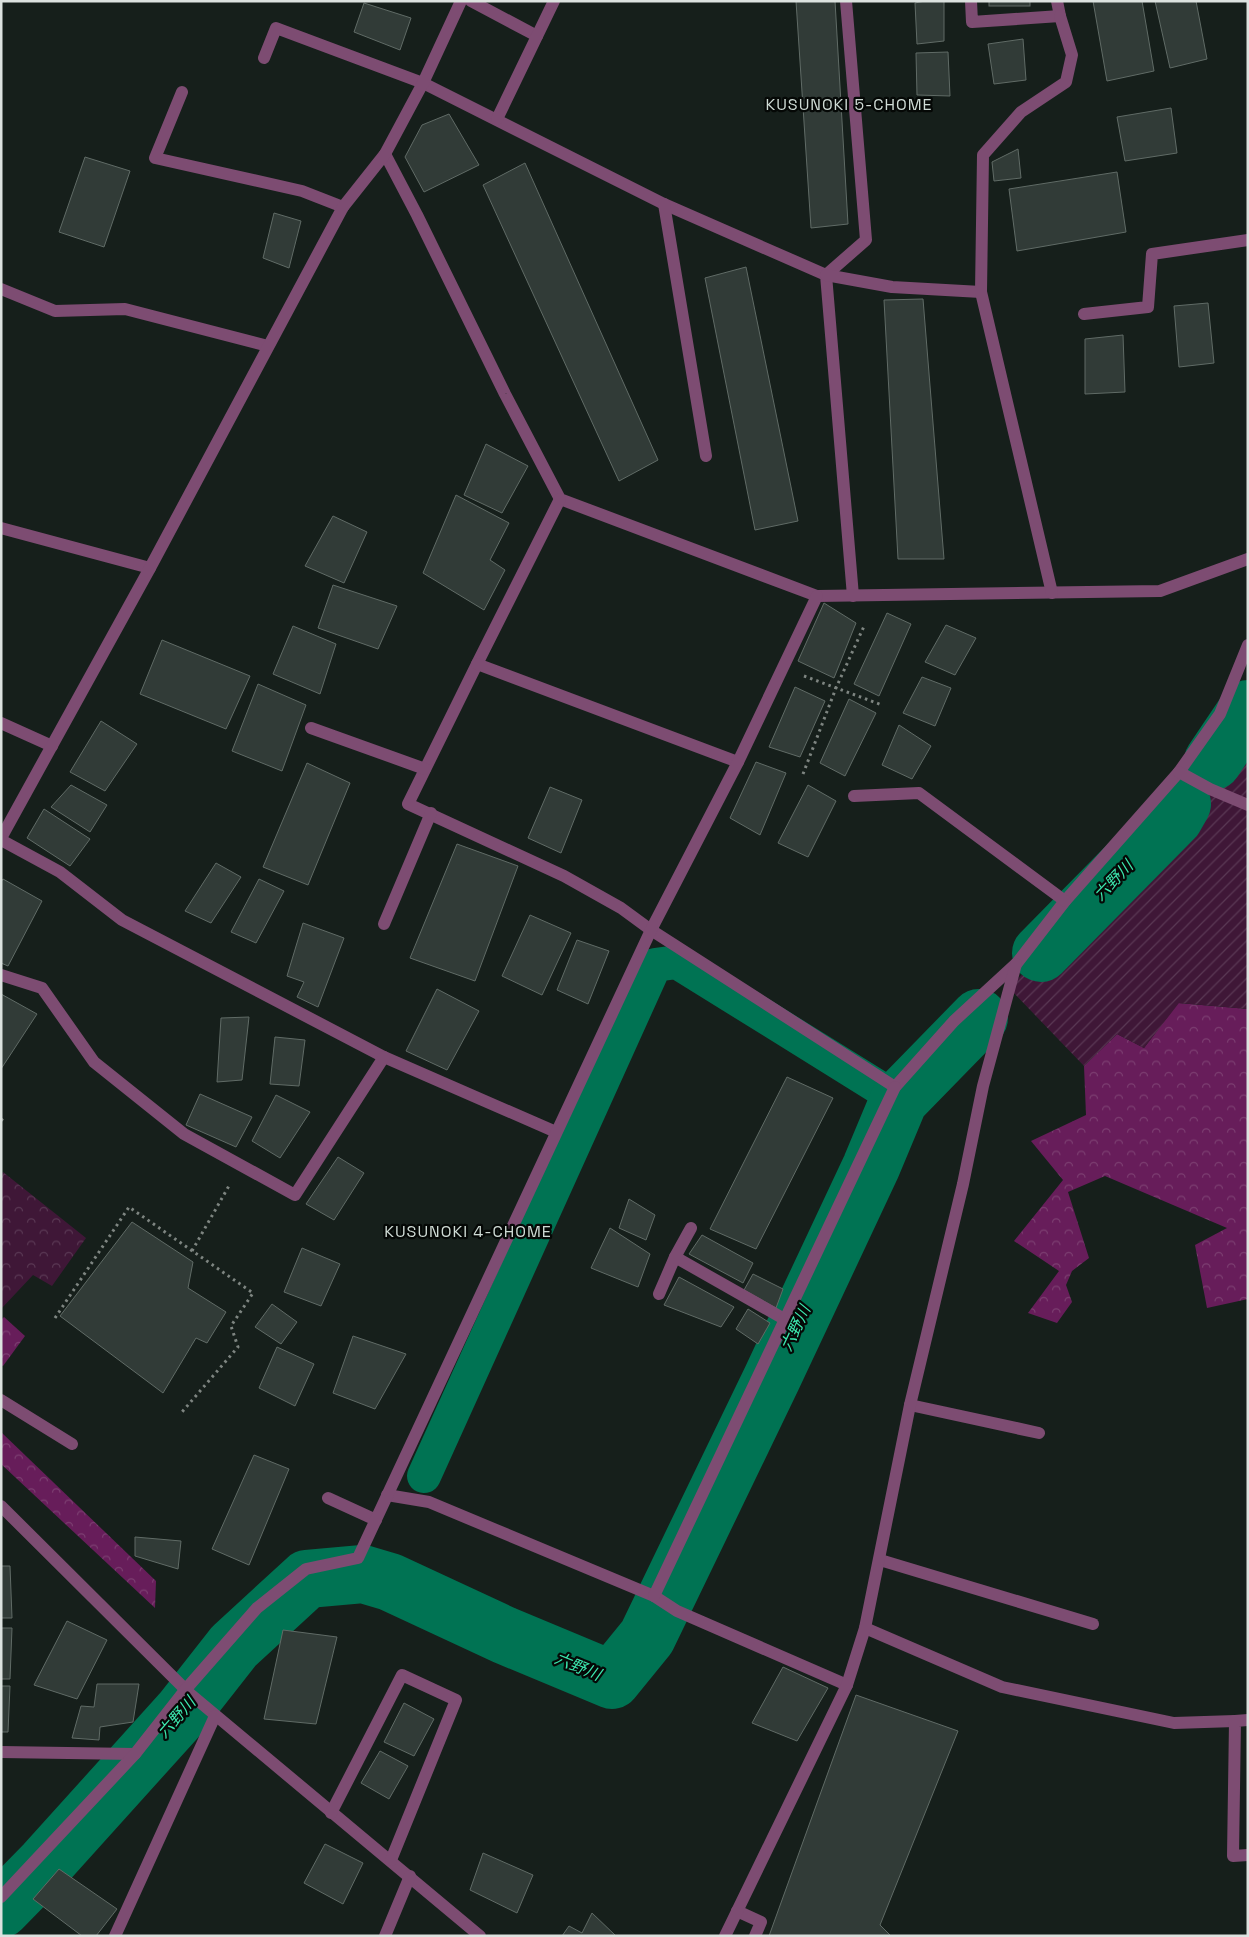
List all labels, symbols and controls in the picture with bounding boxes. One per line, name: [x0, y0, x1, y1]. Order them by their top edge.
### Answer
district label: KUSUNOKI 5-CHOME: [765, 94, 933, 115]
water label: 六野川: [1089, 854, 1139, 905]
district label: KUSUNOKI 4-CHOME: [384, 1221, 552, 1242]
water label: 六野川: [776, 1300, 816, 1354]
water label: 六野川: [552, 1648, 606, 1686]
water label: 六野川: [153, 1691, 201, 1742]

